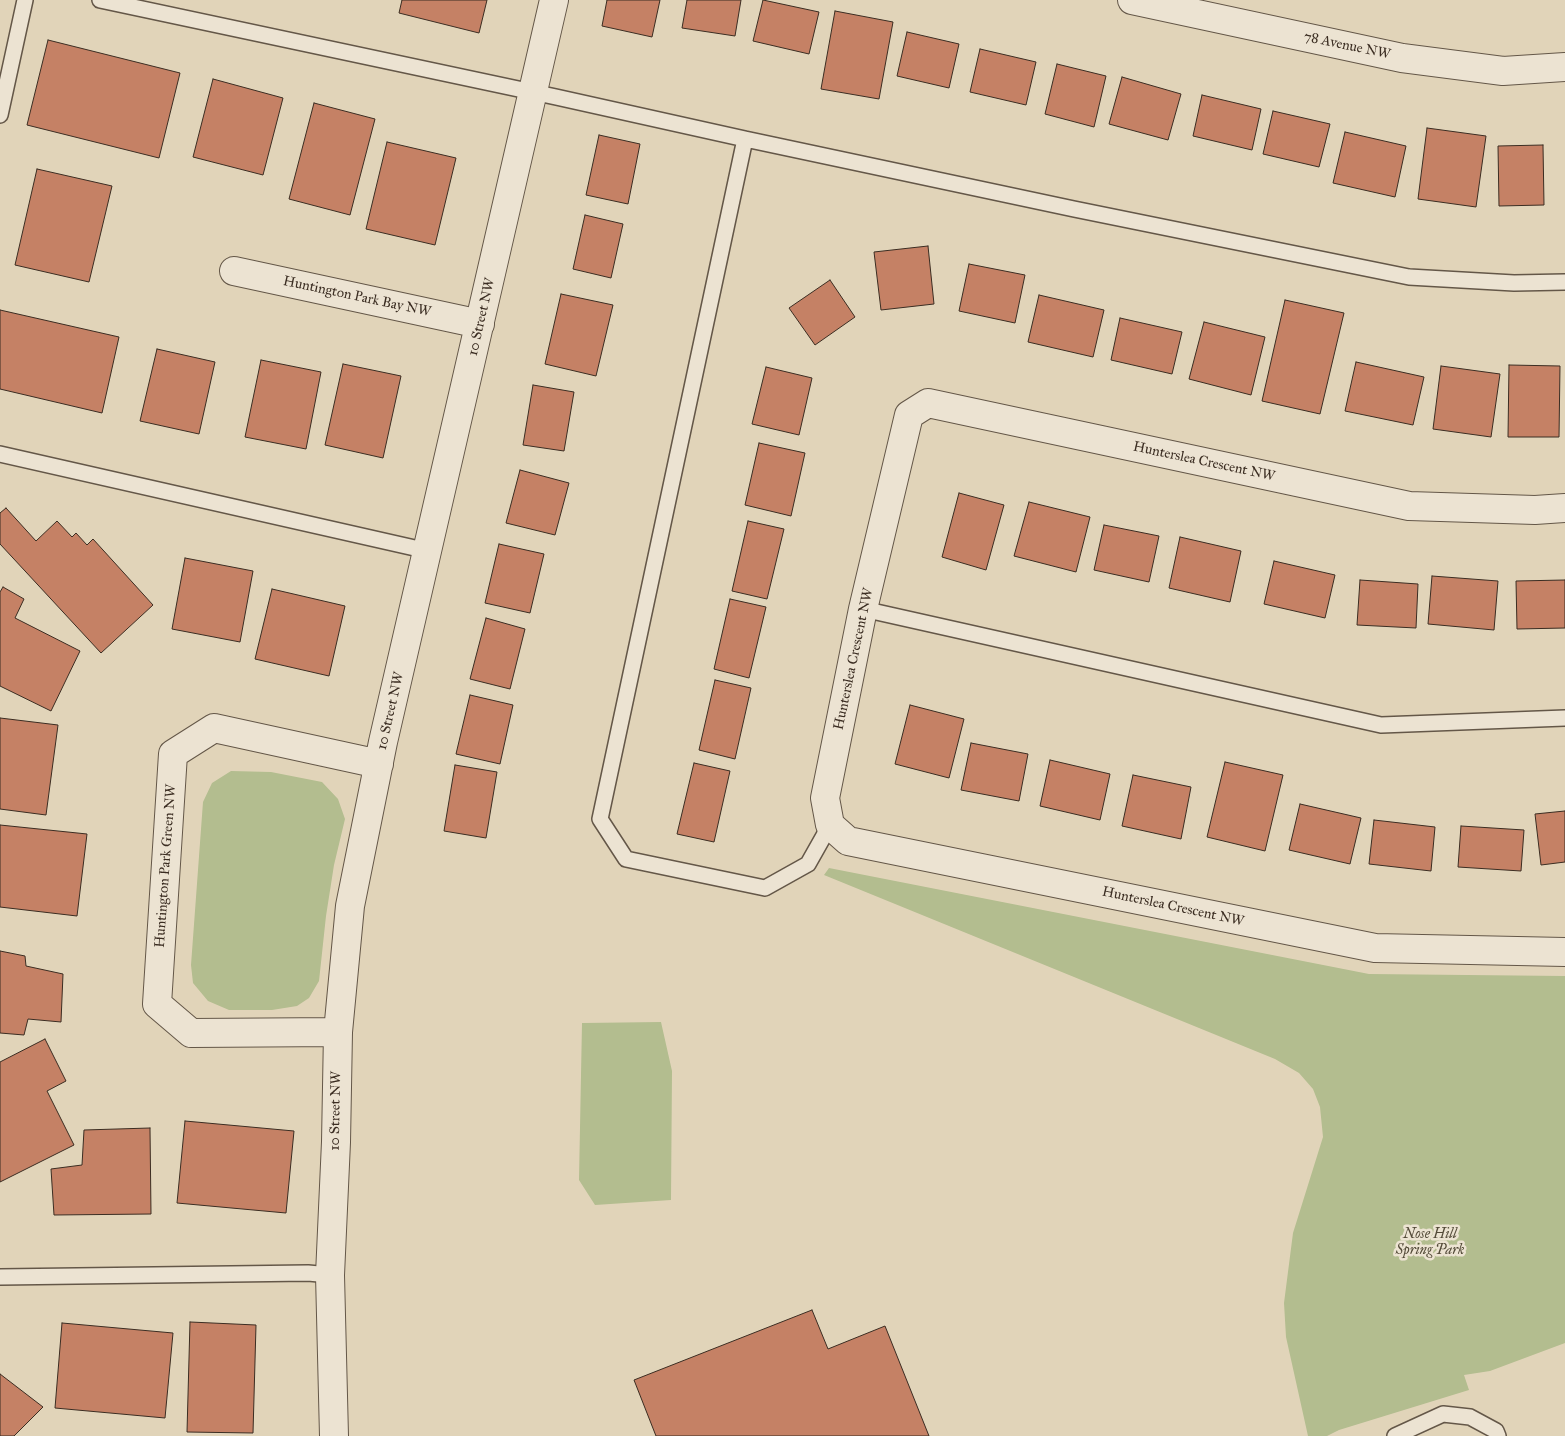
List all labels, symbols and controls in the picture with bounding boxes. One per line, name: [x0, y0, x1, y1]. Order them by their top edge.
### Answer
street label: 78 Avenue NW: [1302, 29, 1392, 63]
street label: Huntington Park Bay NW: [282, 273, 432, 321]
street label: 10 Street NW: [465, 276, 499, 358]
street label: Hunterslea Crescent NW: [1132, 439, 1276, 485]
street label: Hunterslea Crescent NW: [831, 587, 877, 731]
street label: 10 Street NW: [374, 670, 408, 752]
street label: Huntington Park Green NW: [152, 784, 180, 948]
street label: Hunterslea Crescent NW: [1101, 884, 1245, 930]
street label: 10 Street NW: [327, 1071, 345, 1151]
park label: Nose Hill Spring Park: [1396, 1227, 1464, 1260]

